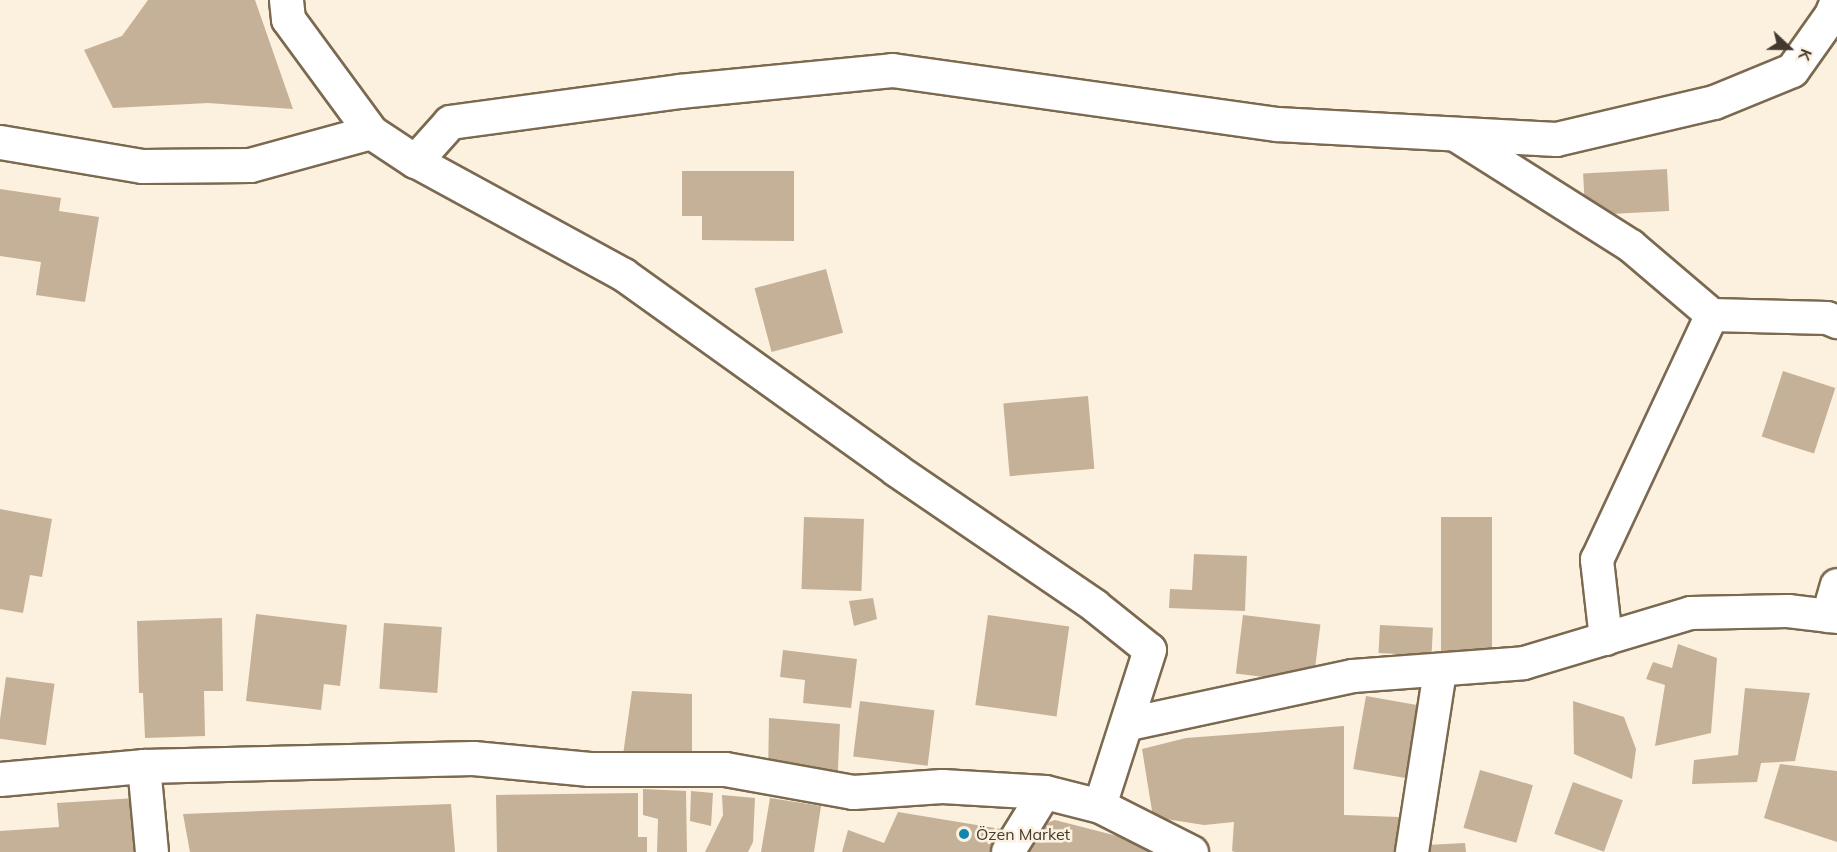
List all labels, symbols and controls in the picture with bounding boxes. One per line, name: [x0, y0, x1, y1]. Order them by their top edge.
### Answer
north arrow: [1759, 18, 1819, 78]
text: K: [1794, 46, 1817, 63]
place label: Özen Market: [976, 824, 1070, 844]
marker: Özen Market: [957, 827, 971, 841]

